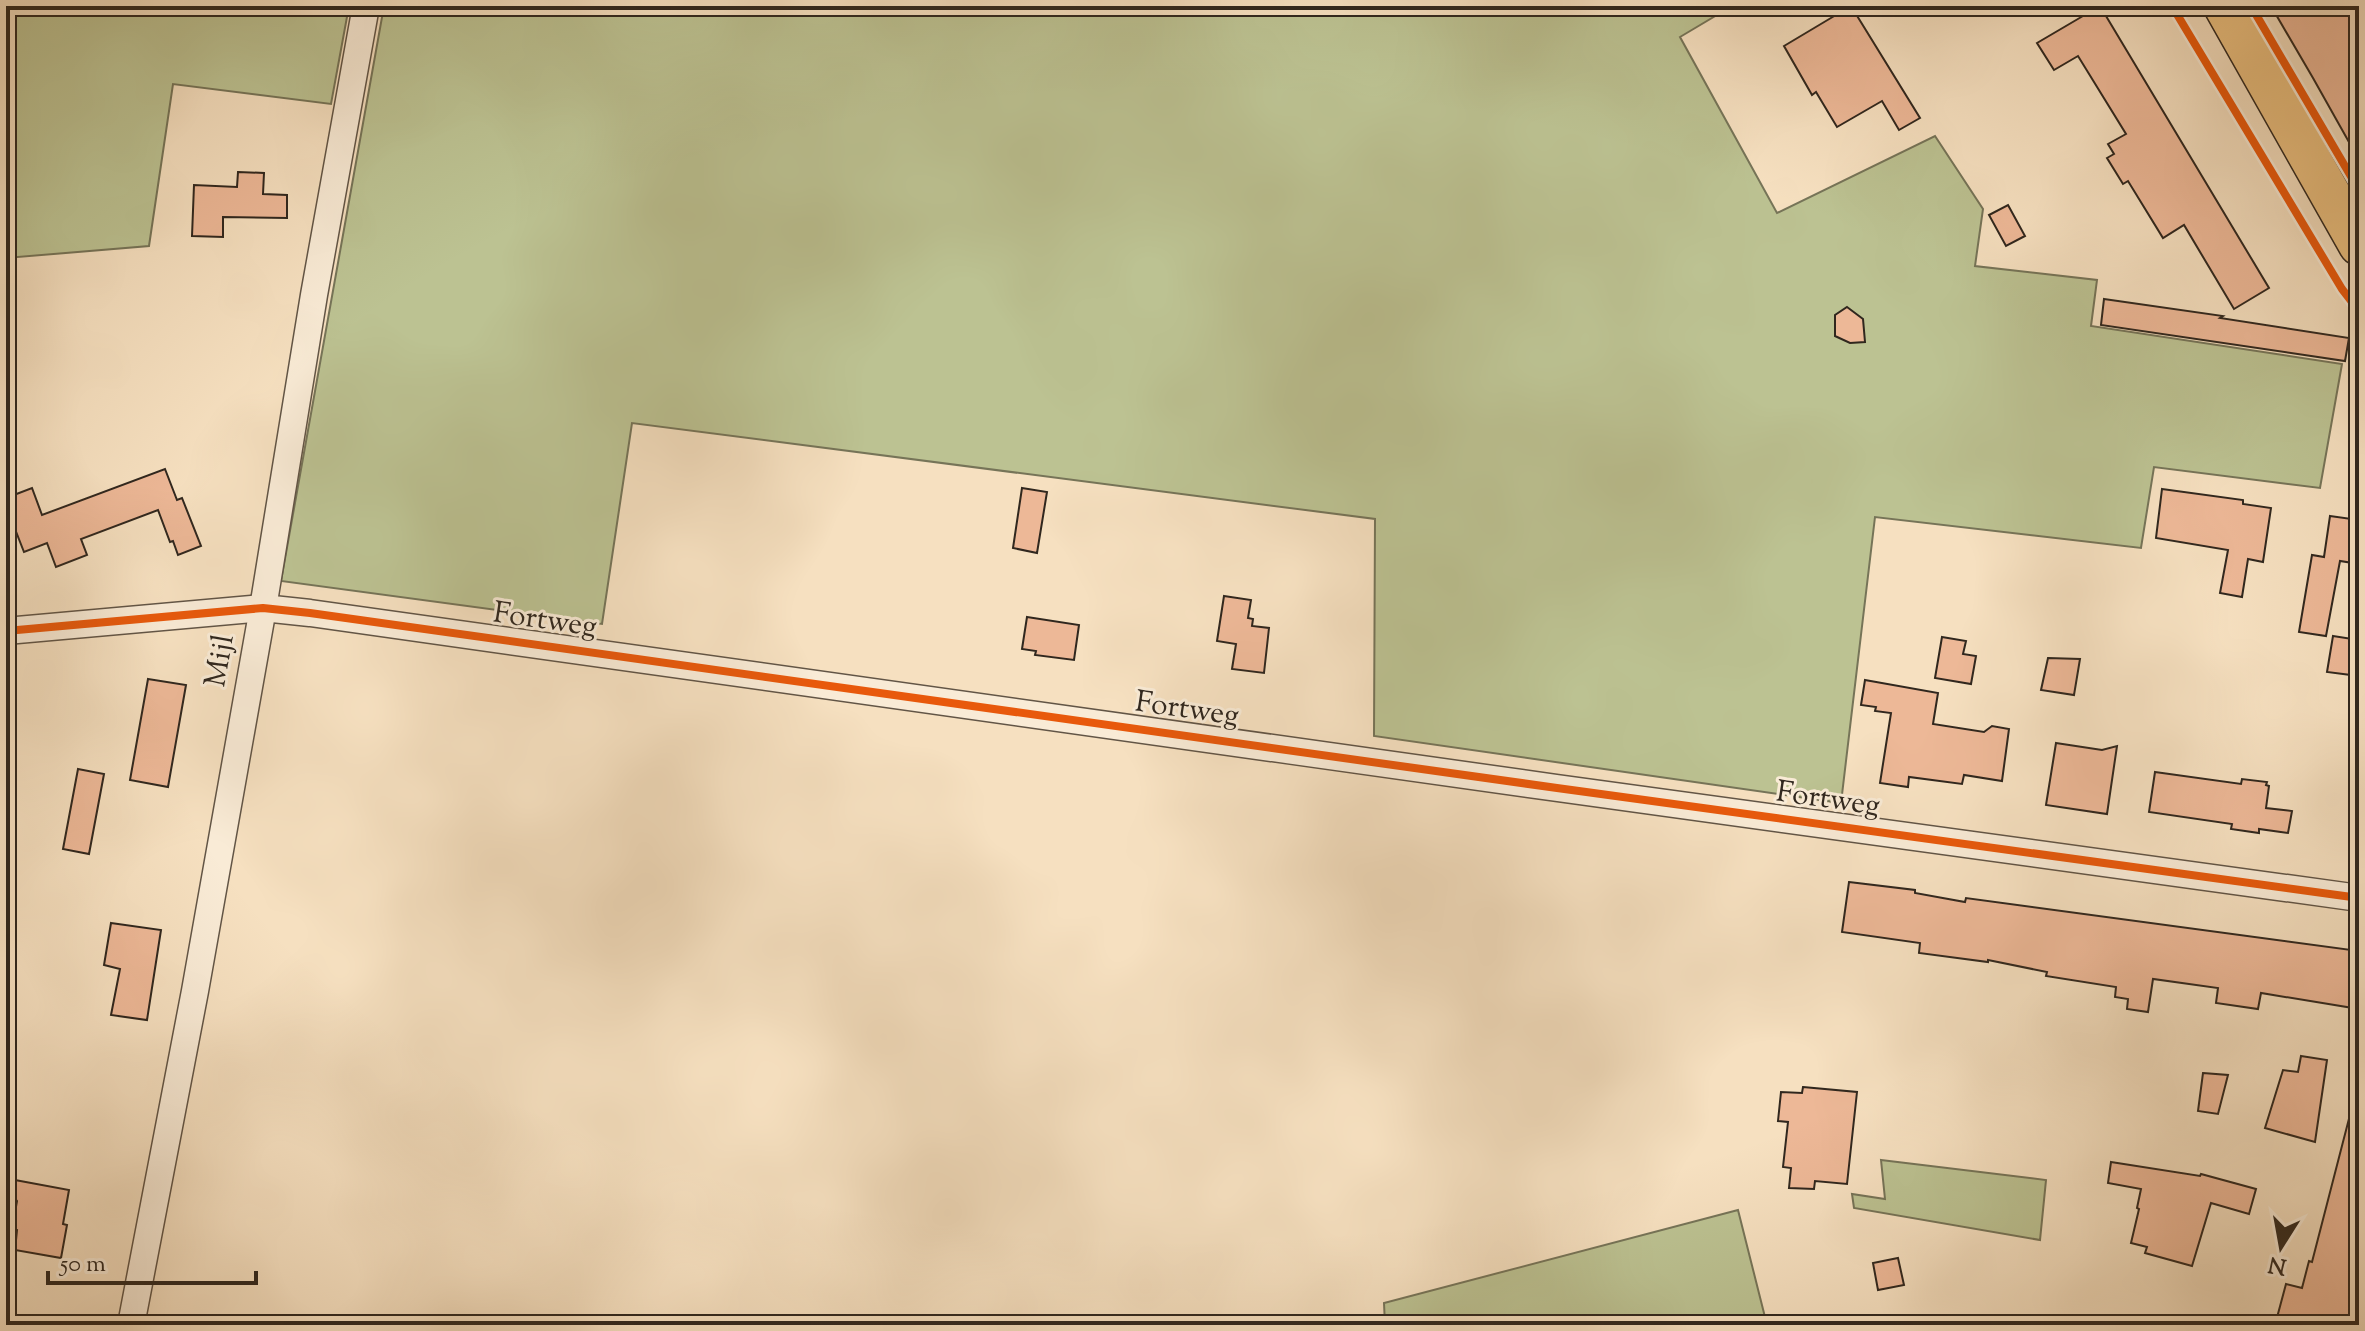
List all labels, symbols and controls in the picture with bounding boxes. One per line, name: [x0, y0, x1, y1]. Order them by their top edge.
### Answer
street label: Fortweg: [490, 592, 600, 650]
street label: Mijl: [195, 631, 247, 691]
street label: Fortweg: [1132, 681, 1242, 739]
street label: Fortweg: [1773, 771, 1883, 829]
north arrow: [2241, 1207, 2321, 1287]
scale bar: [48, 1235, 256, 1285]
text: N: [2266, 1246, 2289, 1281]
text: 50 m: [58, 1248, 106, 1282]

